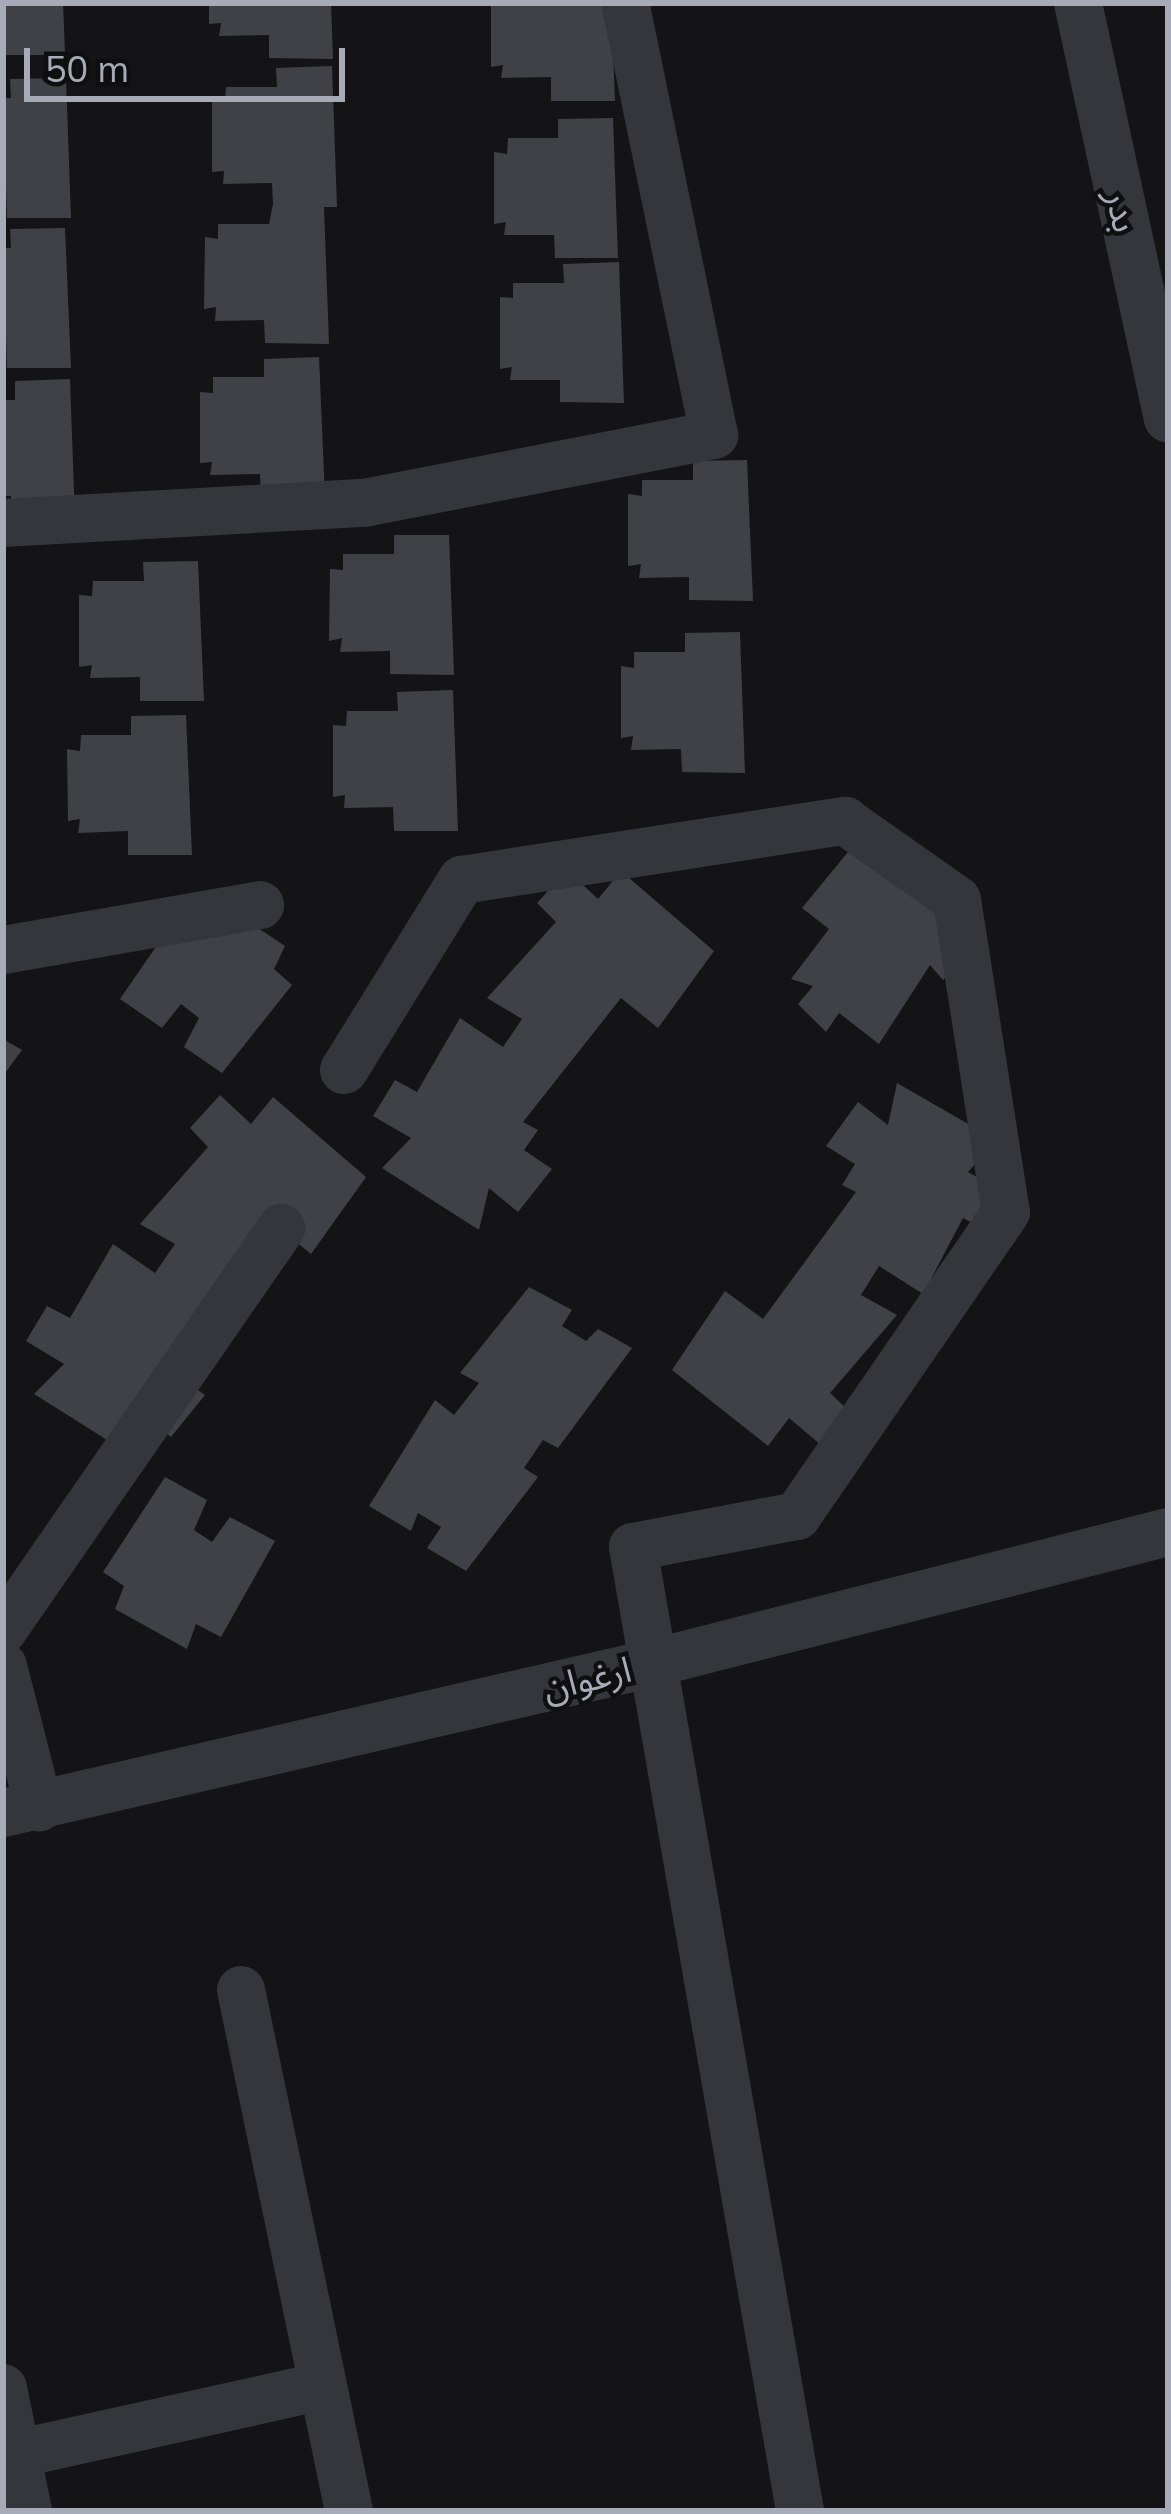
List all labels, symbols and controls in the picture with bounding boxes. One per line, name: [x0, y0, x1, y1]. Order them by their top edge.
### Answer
scale bar: [30, 24, 351, 98]
text: 50 m: [45, 46, 129, 91]
street label: بدر: [1098, 186, 1148, 236]
street label: ارغوان: [539, 1647, 635, 1709]

